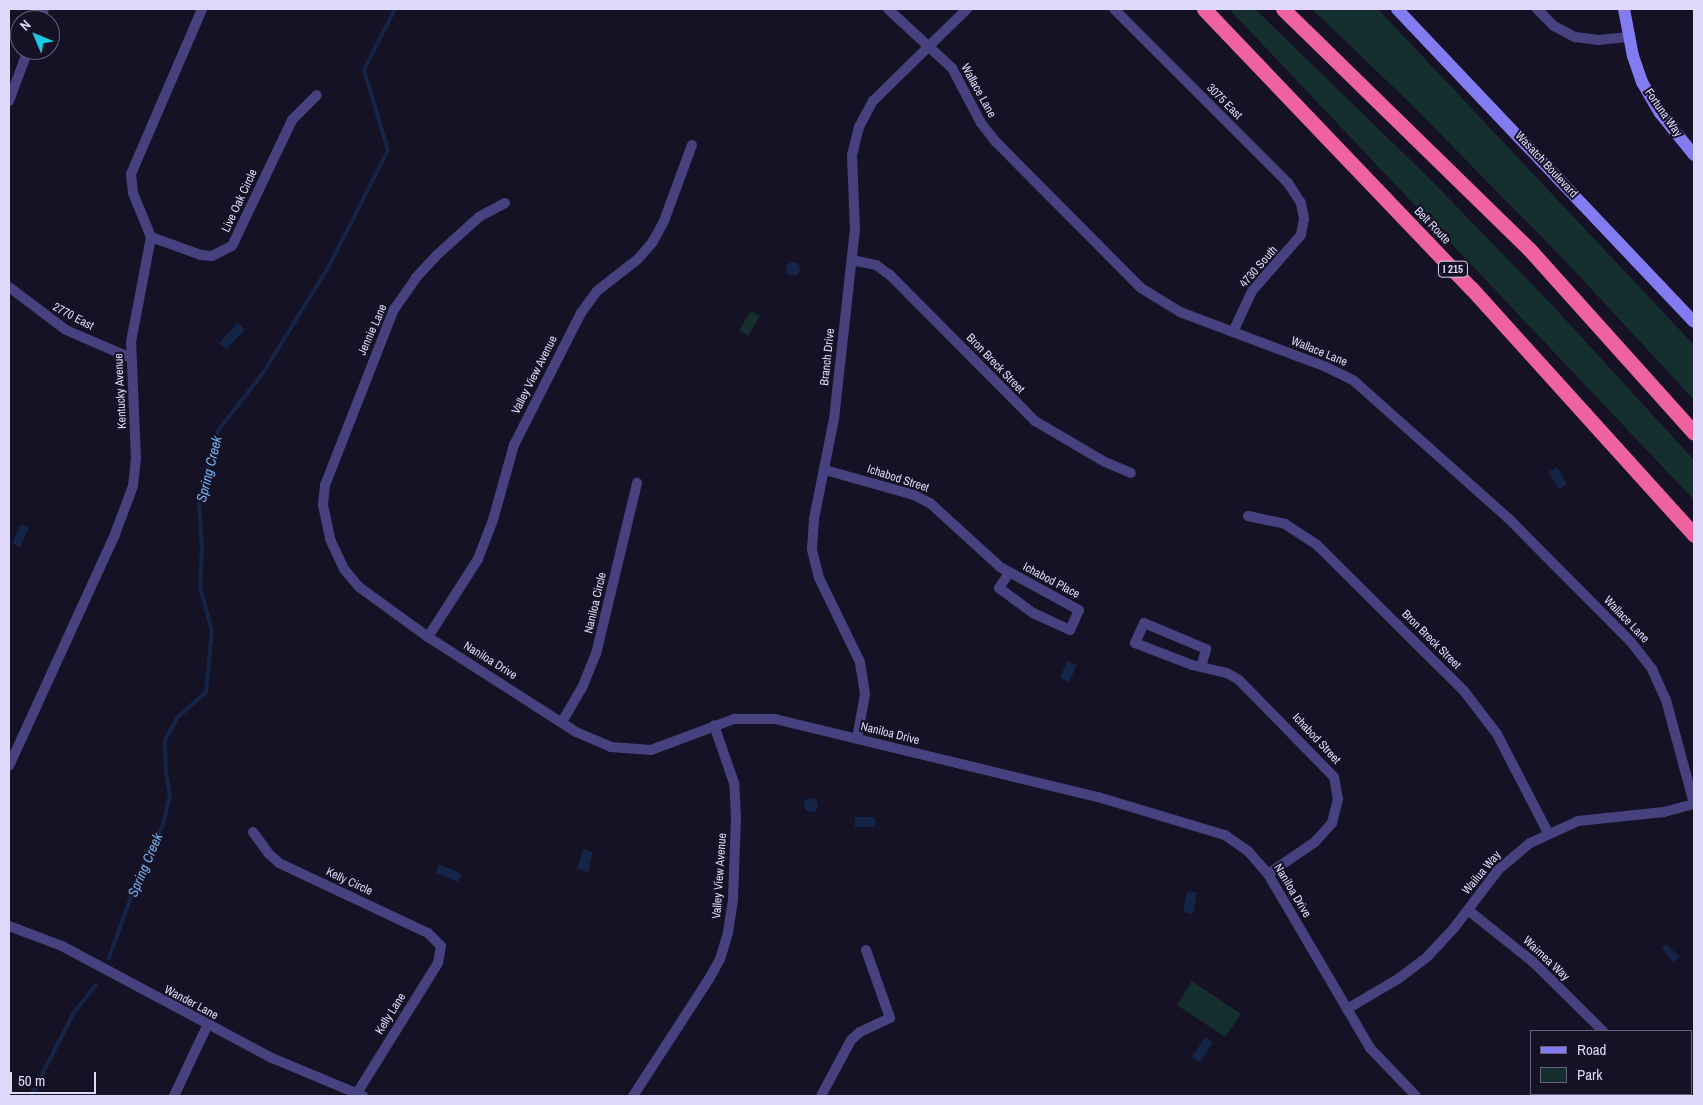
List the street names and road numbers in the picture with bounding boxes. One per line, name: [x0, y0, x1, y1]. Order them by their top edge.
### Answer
street label: Wallace Lane: [957, 62, 999, 120]
street label: 3075 East: [1203, 81, 1245, 123]
street label: Fortuna Way: [1641, 86, 1685, 140]
street label: Wasatch Boulevard: [1512, 129, 1580, 201]
street label: Live Oak Circle: [219, 167, 261, 235]
street label: Belt Route: [1411, 204, 1453, 248]
street label: 4730 South: [1237, 243, 1281, 291]
road number: I 215: [1437, 260, 1469, 278]
street label: 2770 East: [50, 300, 96, 334]
street label: Jennie Lane: [355, 302, 391, 358]
street label: Branch Drive: [818, 328, 838, 386]
street label: Bron Breck Street: [963, 331, 1027, 397]
street label: Valley View Avenue: [509, 333, 561, 417]
street label: Wallace Lane: [1289, 334, 1349, 370]
street label: Kentucky Avenue: [112, 352, 130, 430]
street label: Ichabod Street: [865, 462, 931, 496]
street label: Ichabod Place: [1020, 560, 1082, 602]
street label: Naniloa Circle: [582, 571, 610, 635]
street label: Wallace Lane: [1600, 594, 1652, 646]
street label: Bron Breck Street: [1398, 607, 1464, 673]
street label: Naniloa Drive: [461, 639, 519, 683]
street label: Ichabod Street: [1289, 711, 1343, 767]
street label: Naniloa Drive: [859, 720, 921, 748]
street label: Valley View Avenue: [710, 832, 730, 920]
street label: Wailua Way: [1460, 848, 1504, 898]
street label: Naniloa Drive: [1270, 862, 1314, 920]
street label: Kelly Circle: [323, 865, 375, 899]
street label: Waimea Way: [1520, 934, 1572, 984]
street label: Wander Lane: [162, 983, 220, 1023]
street label: Kelly Lane: [373, 991, 409, 1037]

